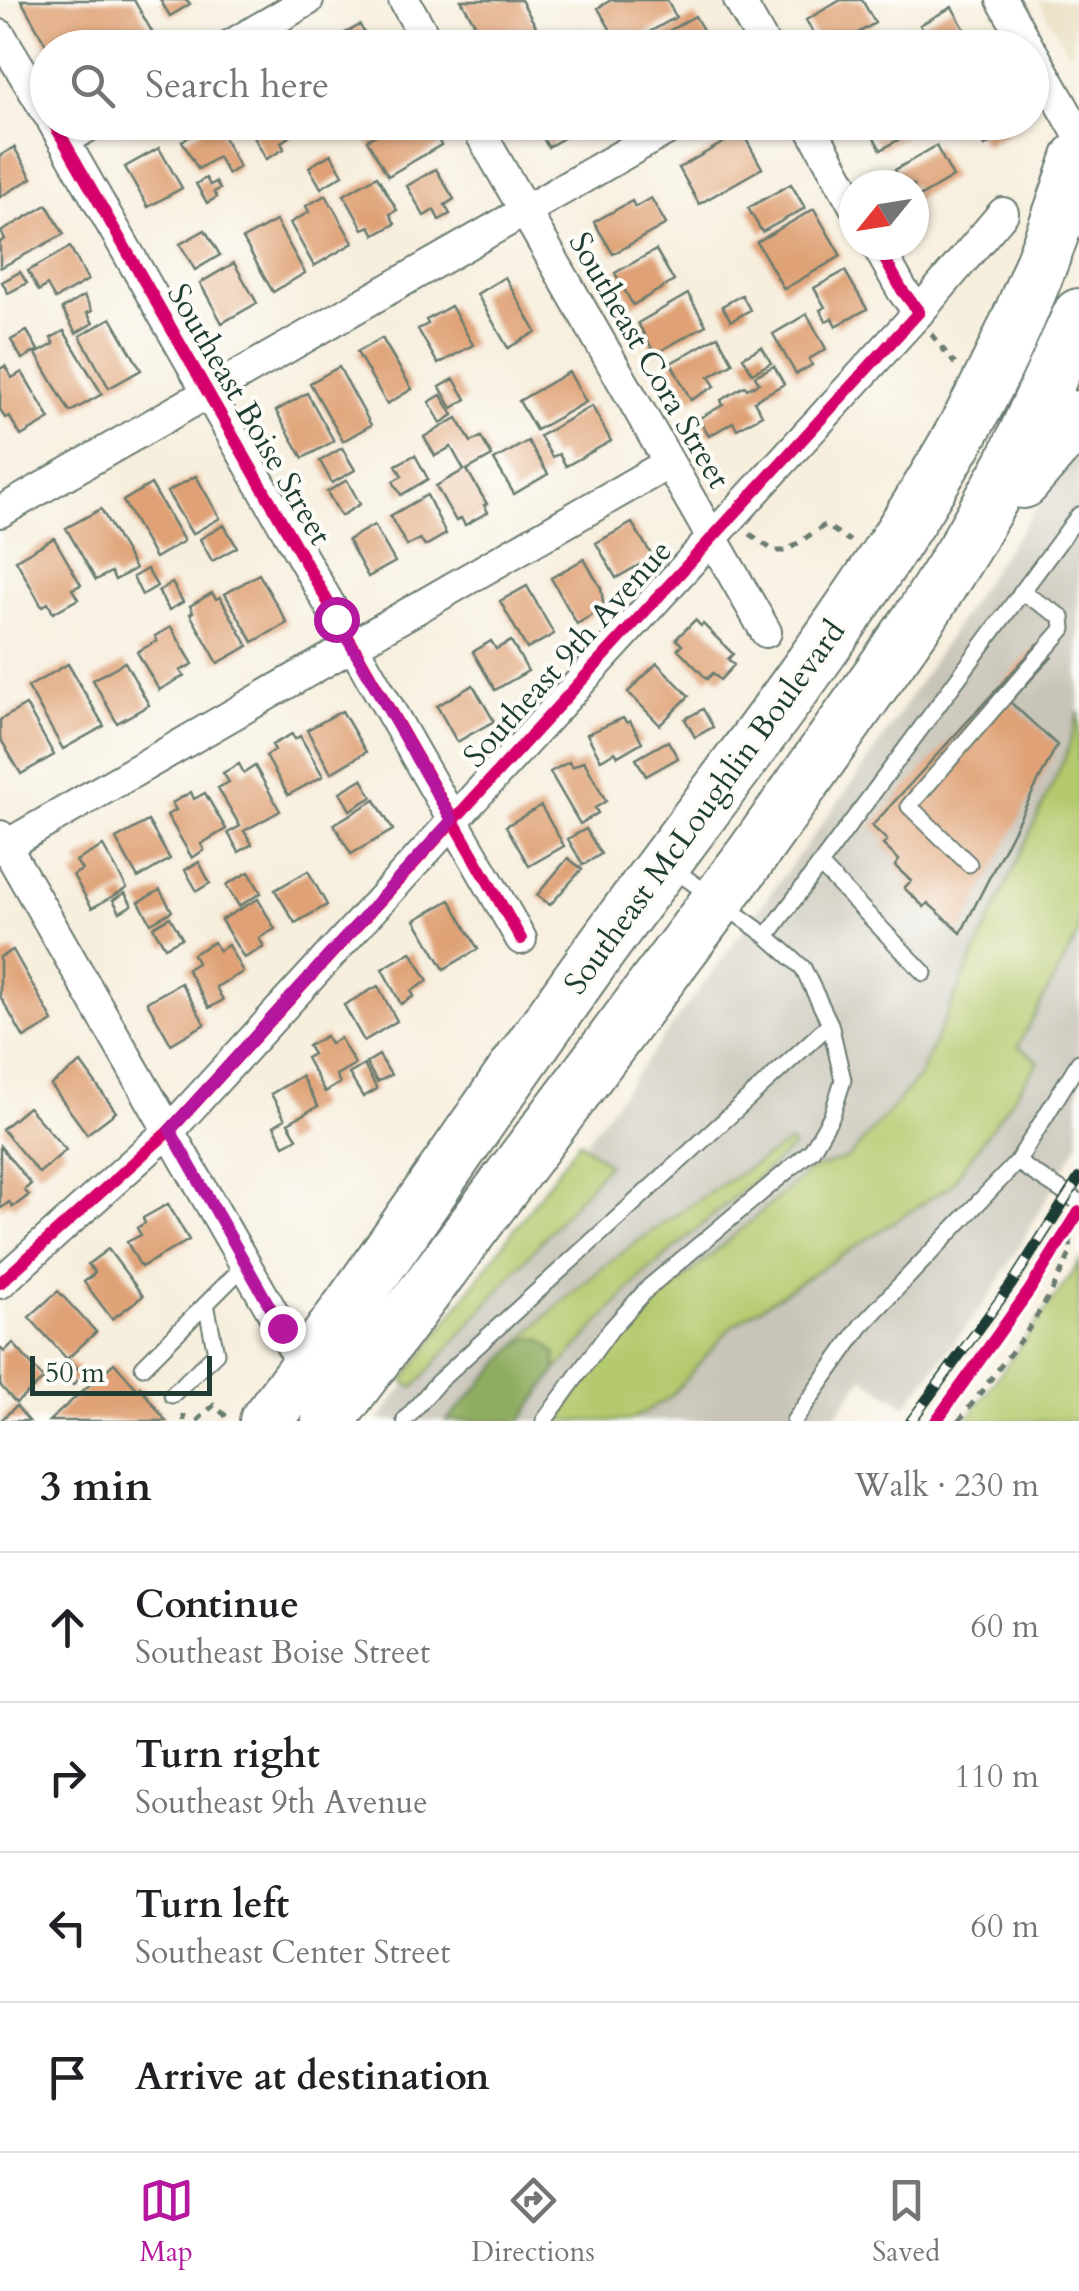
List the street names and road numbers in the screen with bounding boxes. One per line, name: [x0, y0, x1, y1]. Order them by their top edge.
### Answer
street label: Southeast Cora Street: [558, 224, 740, 497]
street label: Southeast Boise Street: [156, 276, 342, 553]
street label: Southeast 9th Avenue: [453, 530, 682, 777]
street label: Southeast McLoughlin Boulevard: [554, 612, 856, 1004]

